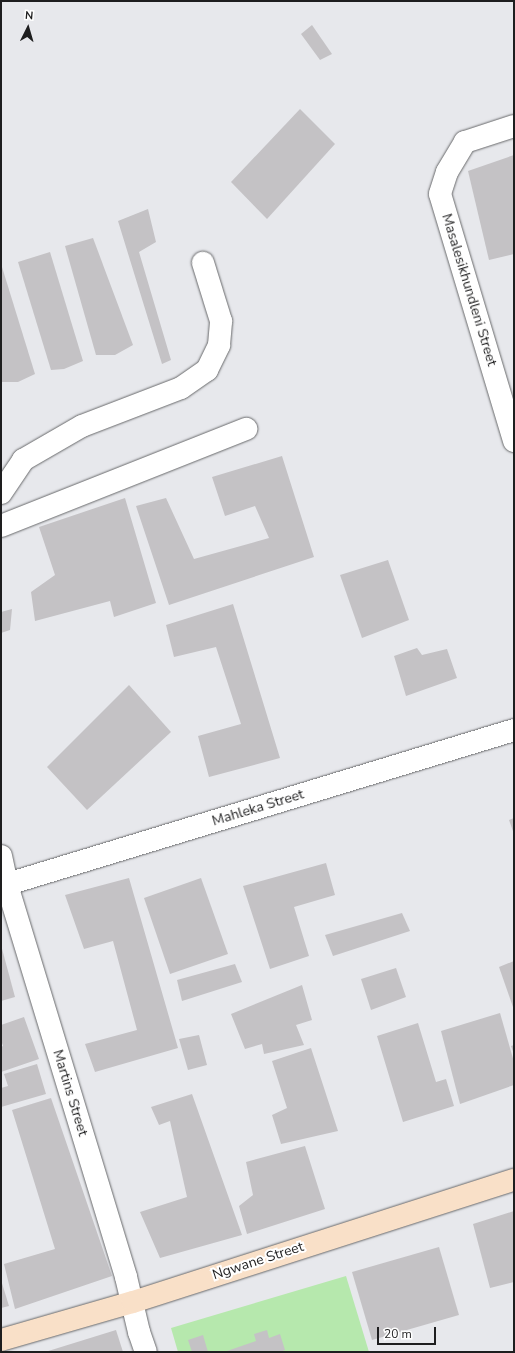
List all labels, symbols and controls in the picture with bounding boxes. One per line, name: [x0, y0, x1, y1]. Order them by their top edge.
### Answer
north arrow: [8, 8, 48, 48]
text: N: [24, 8, 34, 23]
street label: Masalesikhundleni Street: [438, 212, 500, 368]
street label: Mahleka Street: [210, 786, 306, 830]
street label: Martins Street: [49, 1048, 91, 1138]
street label: Ngwane Street: [210, 1238, 306, 1284]
scale bar: [379, 1319, 438, 1345]
text: 20 m: [384, 1326, 412, 1342]

